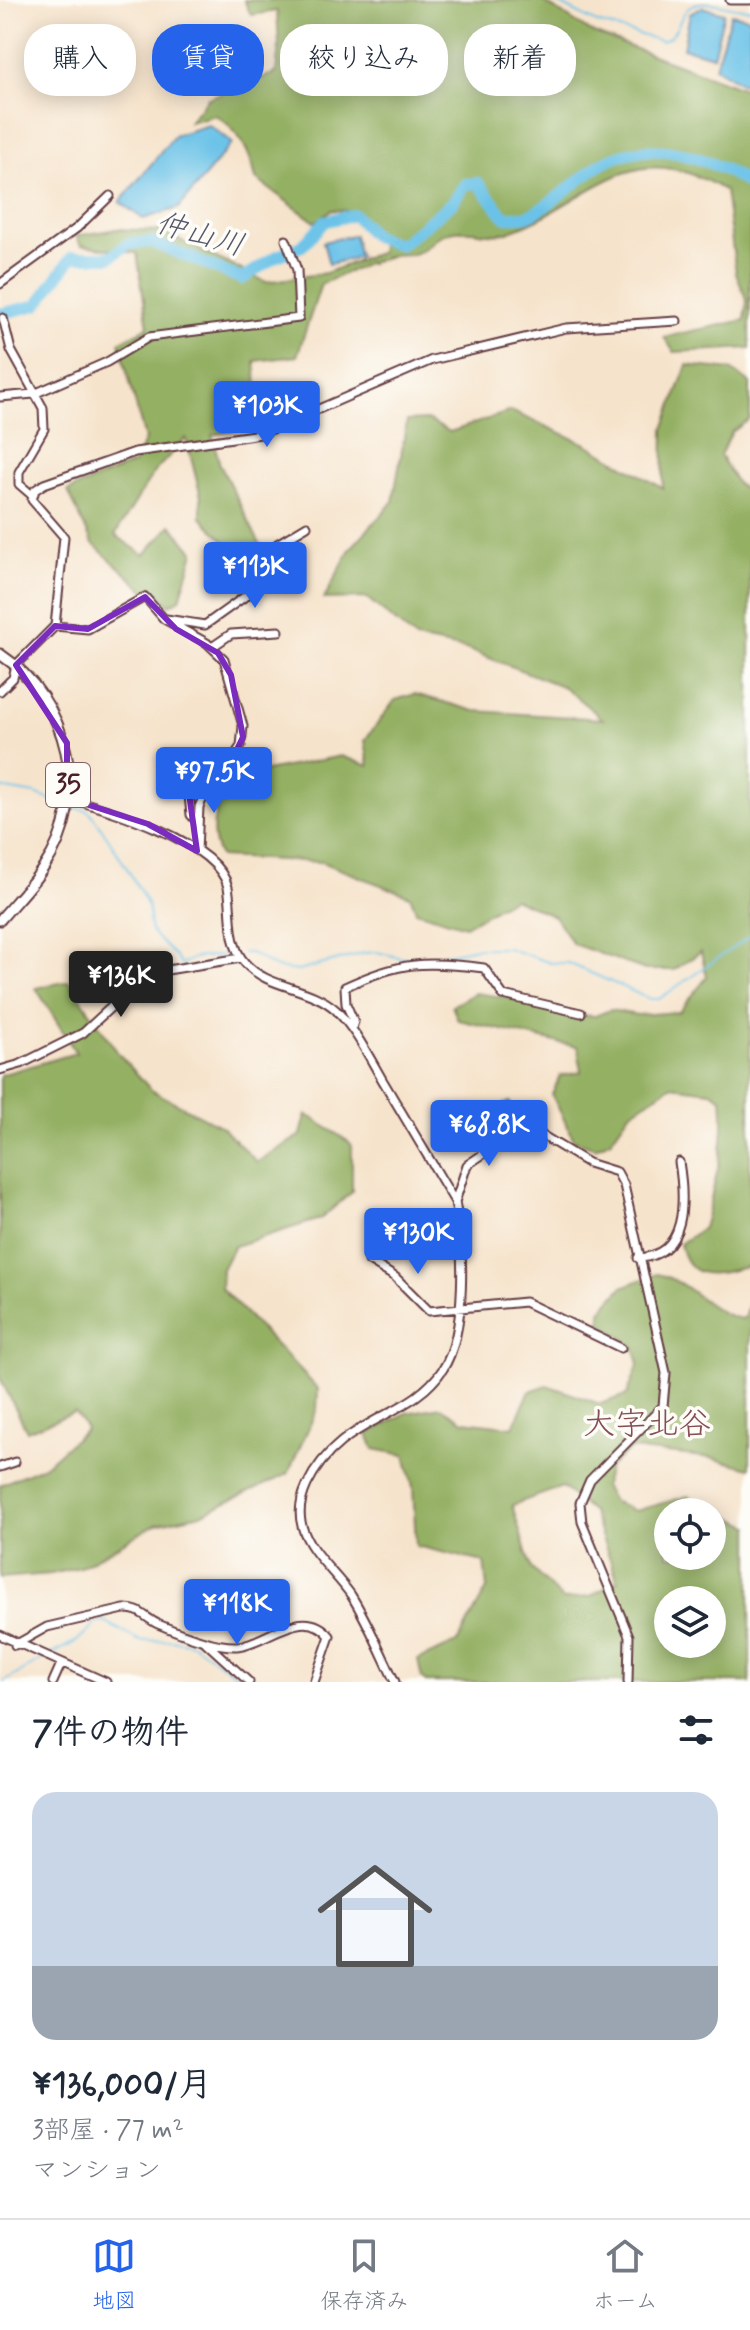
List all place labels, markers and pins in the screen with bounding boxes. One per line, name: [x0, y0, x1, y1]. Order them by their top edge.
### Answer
pin: ¥103K: [211, 381, 323, 449]
pin: ¥113K: [199, 542, 311, 610]
pin: ¥97.5K: [149, 747, 279, 815]
pin: ¥136K: [65, 951, 177, 1019]
pin: ¥68.8K: [424, 1100, 554, 1168]
pin: ¥130K: [362, 1208, 474, 1276]
pin: ¥118K: [181, 1579, 293, 1647]

